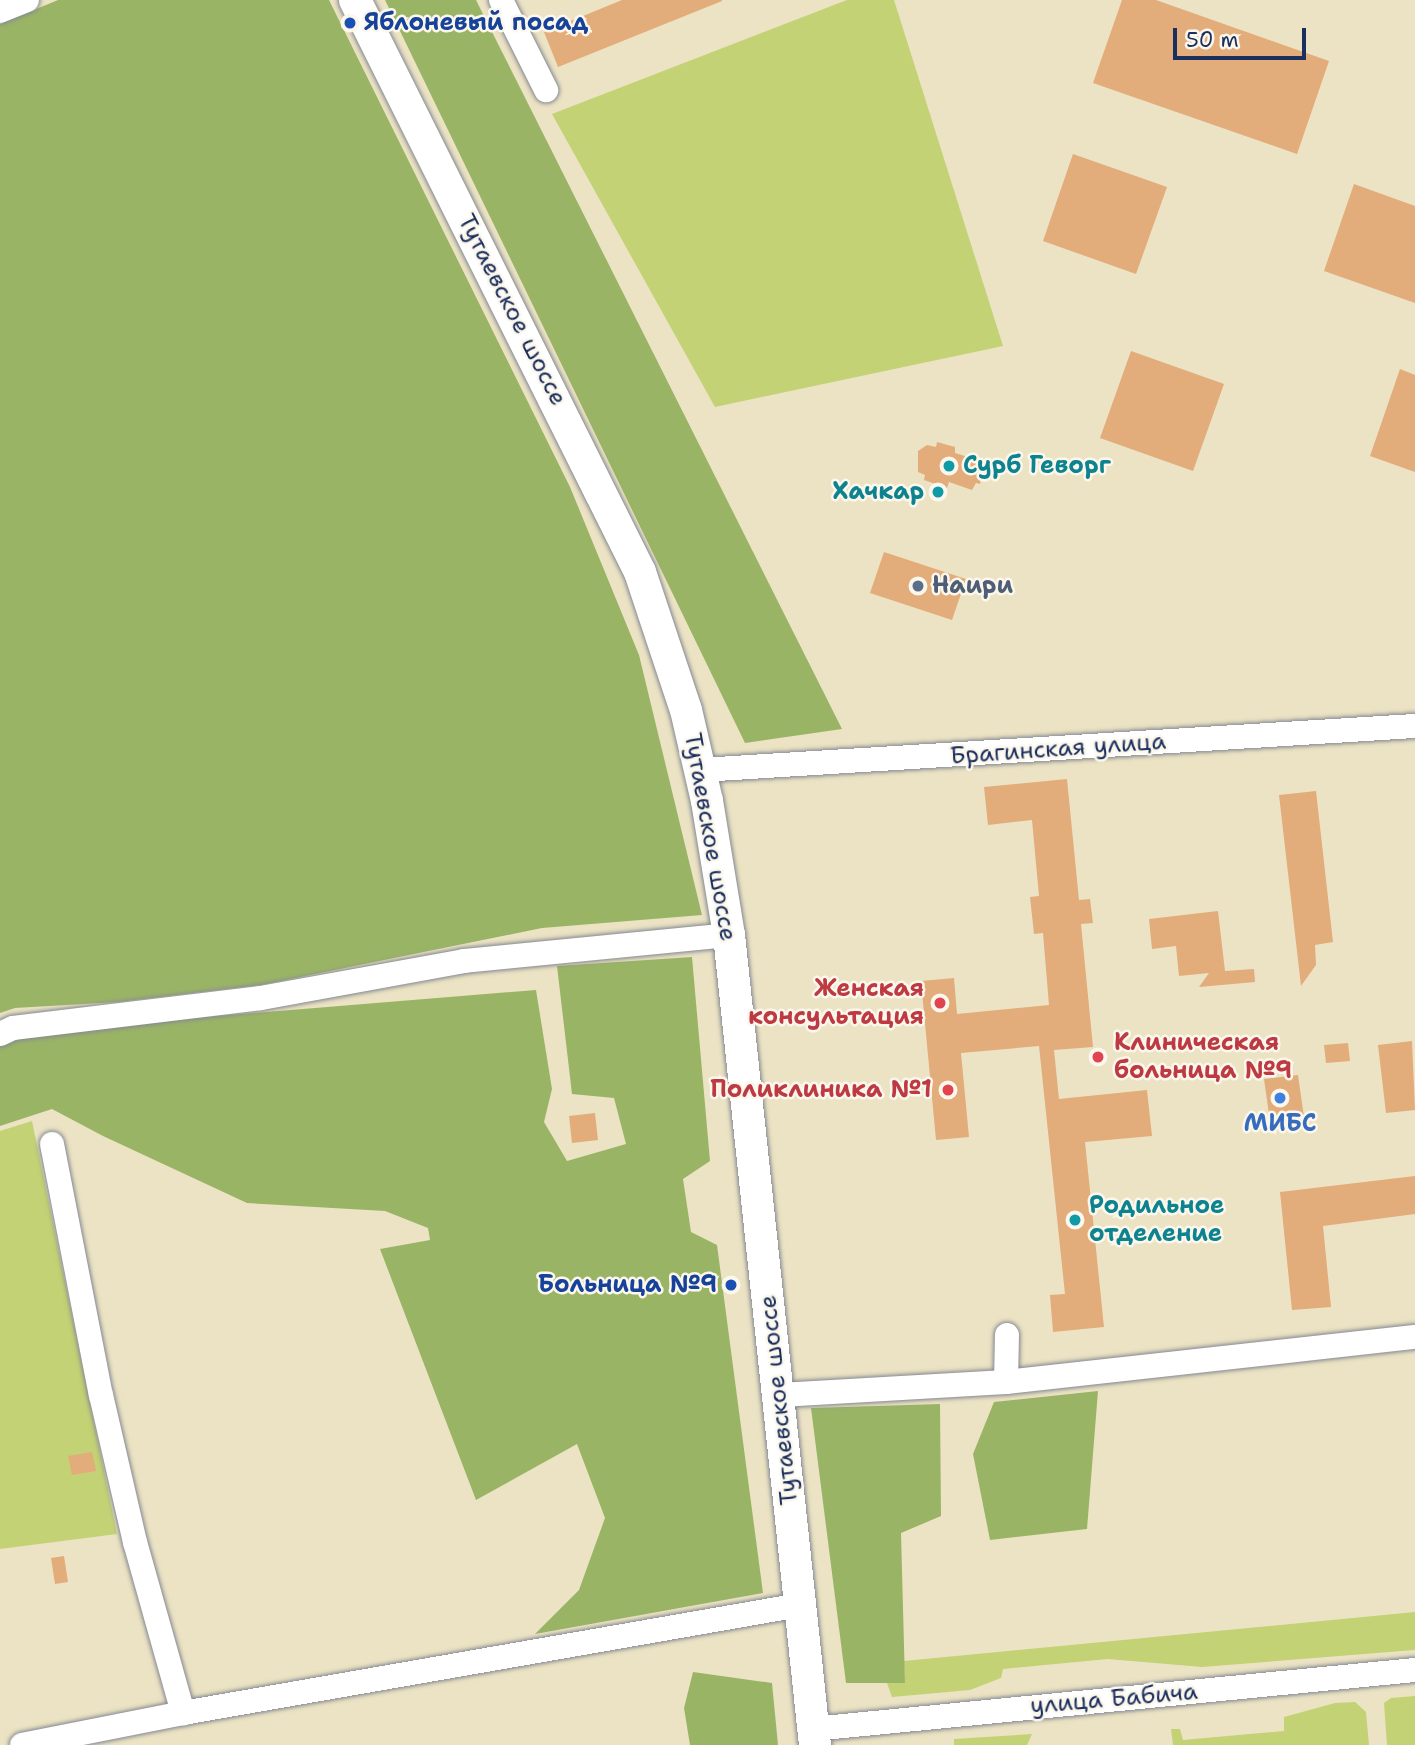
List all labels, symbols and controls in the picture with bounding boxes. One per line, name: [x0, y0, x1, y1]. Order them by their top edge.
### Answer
place label: Яблоневый посад: [364, 9, 588, 37]
scale bar: [1177, 14, 1310, 58]
marker: Яблоневый посад: [342, 15, 358, 31]
text: 50 m: [1186, 26, 1239, 54]
street label: Тутаевское шоссе: [451, 210, 573, 410]
place label: Сурб Геворг: [963, 452, 1111, 480]
marker: Сурб Геворг: [941, 458, 957, 474]
place label: Хачкар: [833, 478, 924, 506]
marker: Хачкар: [930, 484, 946, 500]
place label: Наири: [932, 572, 1013, 600]
marker: Наири: [910, 578, 926, 594]
street label: Брагинская улица: [949, 727, 1167, 771]
street label: Тутаевское шоссе: [678, 731, 742, 943]
place label: Женская консультация: [748, 975, 924, 1031]
marker: Женская консультация: [930, 993, 950, 1013]
place label: Клиническая больница №9: [1114, 1029, 1292, 1085]
marker: Клиническая больница №9: [1088, 1047, 1108, 1067]
place label: Поликлиника №1: [710, 1076, 932, 1104]
marker: Поликлиника №1: [938, 1080, 958, 1100]
marker: МИБС: [1272, 1090, 1288, 1106]
place label: МИБС: [1244, 1110, 1316, 1138]
place label: Родильное отделение: [1089, 1192, 1224, 1248]
marker: Родильное отделение: [1067, 1212, 1083, 1228]
place label: Больница №9: [538, 1271, 717, 1299]
marker: Больница №9: [723, 1277, 739, 1293]
street label: Тутаевское шоссе: [754, 1294, 804, 1506]
street label: улица Бабича: [1029, 1677, 1199, 1721]

